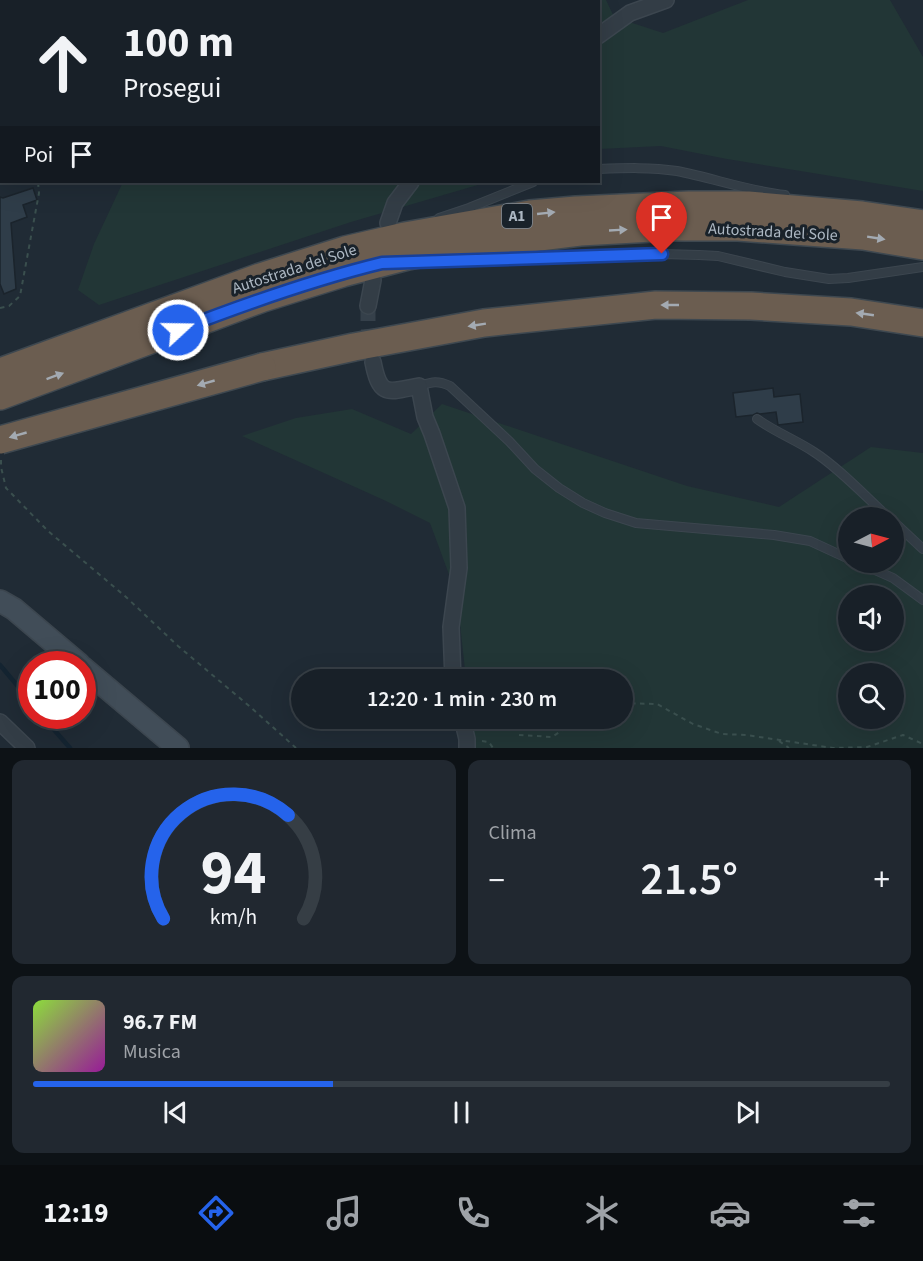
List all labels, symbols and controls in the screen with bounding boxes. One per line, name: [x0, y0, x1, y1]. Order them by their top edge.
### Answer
text: 100 m: [123, 13, 234, 73]
icon: ahead: [24, 24, 102, 102]
text: Prosegui: [123, 69, 221, 108]
icon: arrive: [65, 138, 98, 171]
text: Poi: [24, 139, 53, 171]
pin: [636, 192, 687, 254]
icon: arrive: [645, 201, 678, 234]
road number: A1: [502, 204, 532, 228]
one-way arrow: [537, 208, 556, 218]
street label: Autostrada del Sole: [708, 218, 838, 246]
one-way arrow: [609, 225, 628, 234]
one-way arrow: [866, 234, 885, 243]
street label: Autostrada del Sole: [229, 238, 359, 299]
position arrow: [146, 298, 210, 362]
one-way arrow: [661, 300, 680, 310]
one-way arrow: [855, 310, 874, 319]
one-way arrow: [467, 321, 486, 330]
one-way arrow: [46, 371, 64, 380]
one-way arrow: [197, 379, 215, 388]
one-way arrow: [9, 431, 27, 441]
north arrow: [838, 507, 904, 573]
map controls: [838, 507, 904, 729]
button: sound: [838, 585, 904, 651]
speed limit sign: 100: [18, 651, 96, 729]
button: search: [838, 663, 904, 729]
text: 12:20 · 1 min · 230 m: [367, 683, 557, 715]
text: Clima: [489, 819, 537, 847]
text: 94: [201, 829, 267, 918]
text: 21.5°: [641, 848, 738, 912]
text: −: [489, 857, 505, 904]
text: +: [874, 857, 890, 904]
text: km/h: [210, 902, 258, 933]
text: 96.7 FM: [123, 1006, 197, 1038]
text: Musica: [123, 1038, 181, 1066]
icon: previous: [159, 1096, 192, 1129]
icon: pause: [445, 1096, 478, 1129]
icon: next: [731, 1096, 764, 1129]
icon: directions: [195, 1192, 237, 1234]
icon: music: [323, 1192, 365, 1234]
icon: phone: [452, 1192, 494, 1234]
icon: climate: [581, 1192, 623, 1234]
icon: car: [709, 1192, 751, 1234]
icon: filters: [838, 1192, 880, 1234]
text: 12:19: [43, 1194, 108, 1233]

